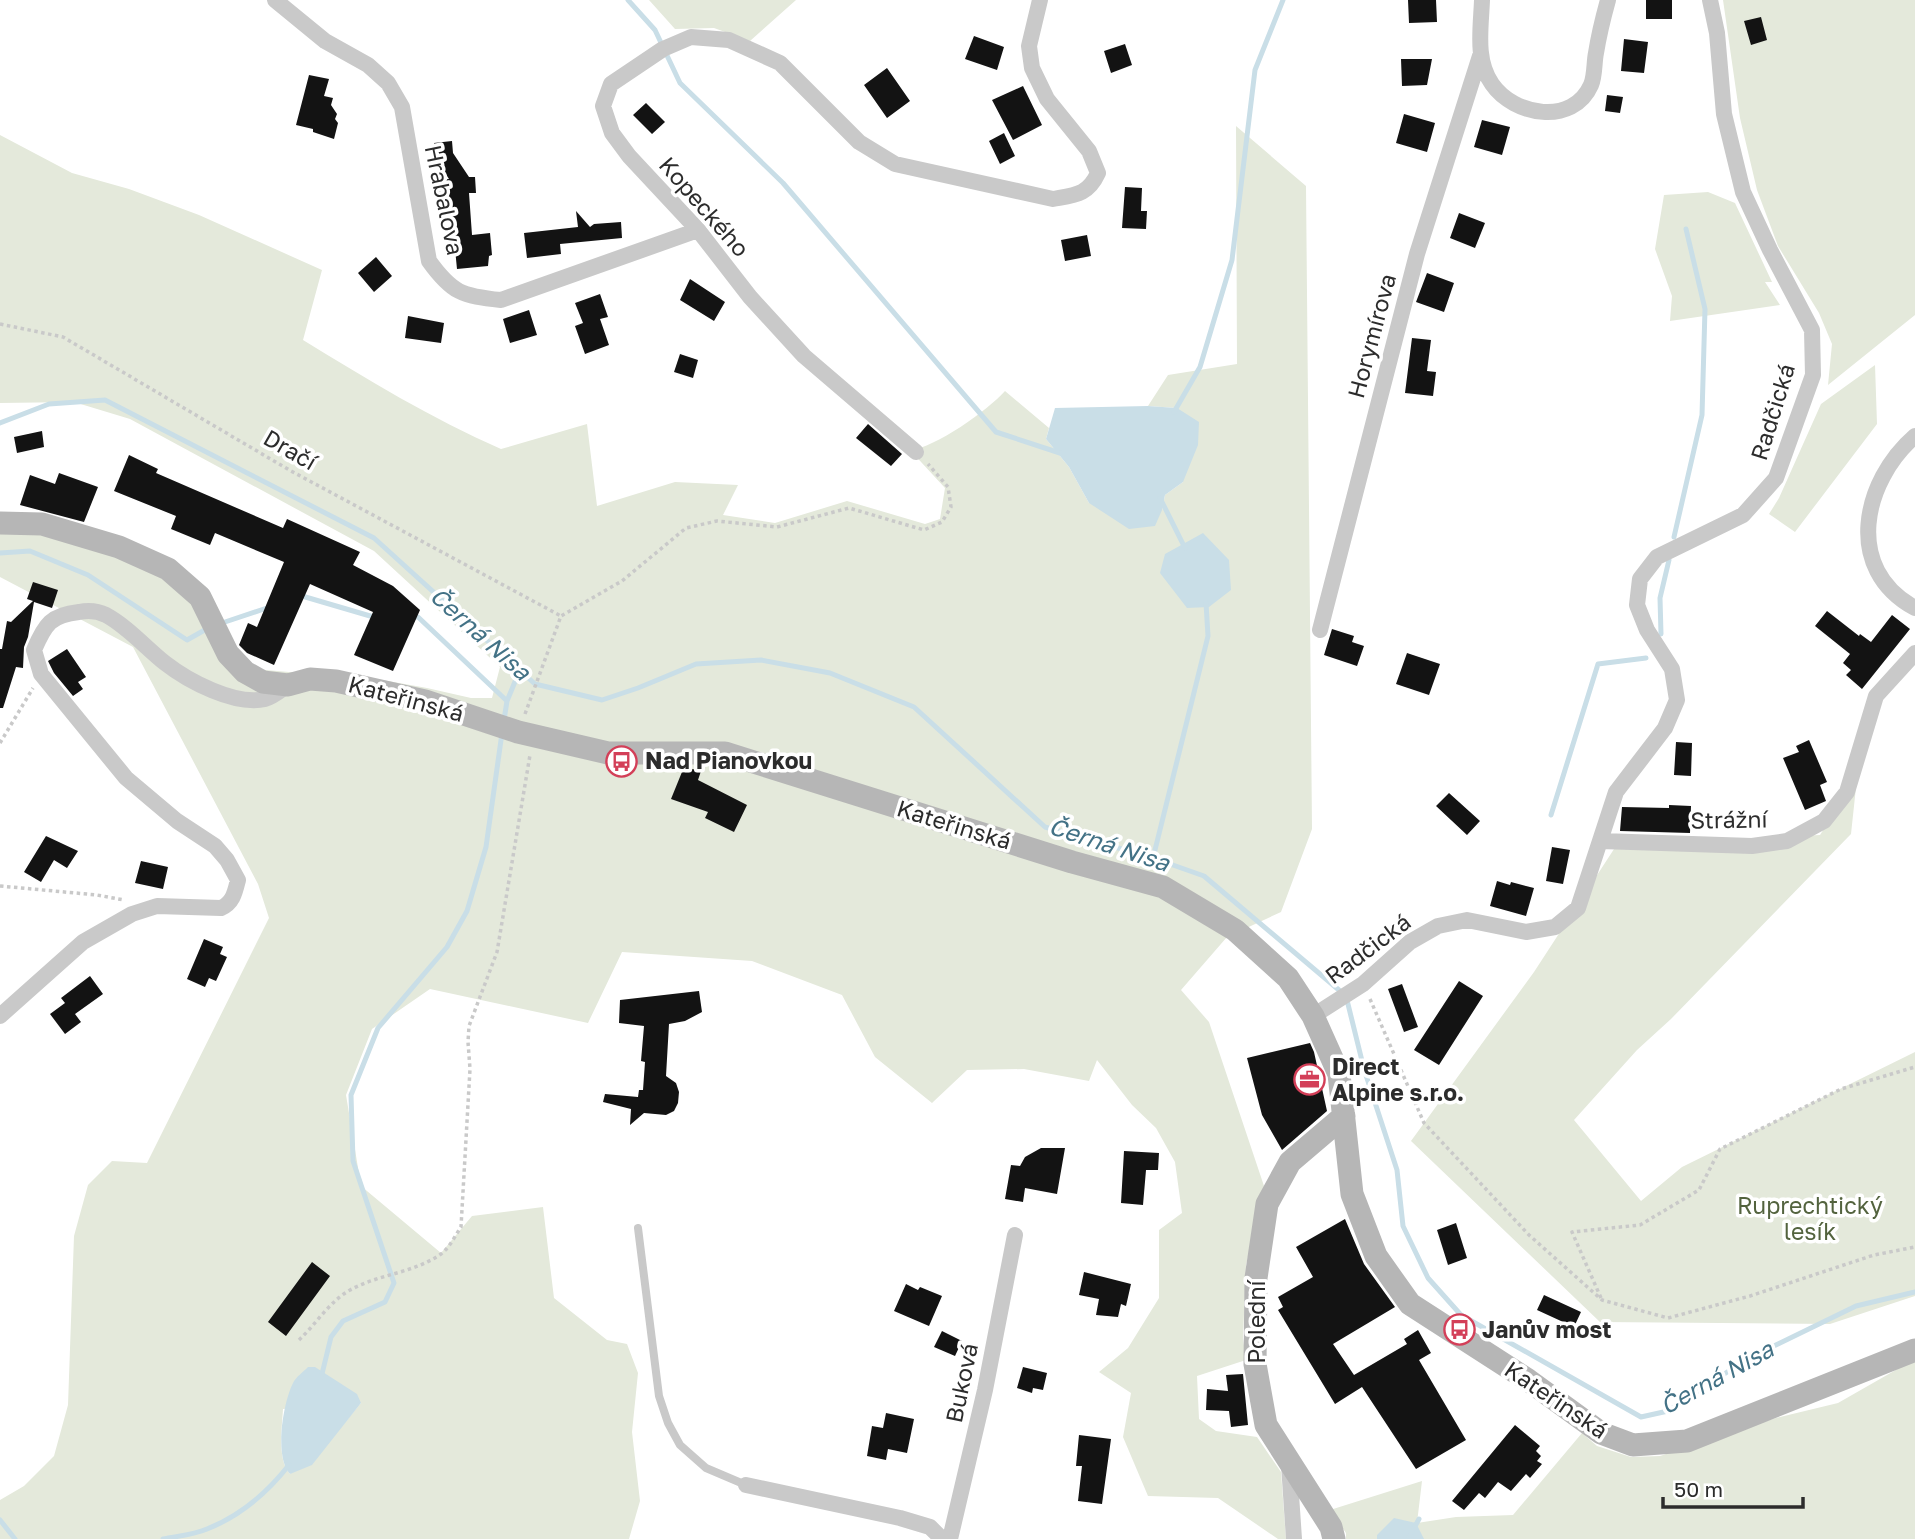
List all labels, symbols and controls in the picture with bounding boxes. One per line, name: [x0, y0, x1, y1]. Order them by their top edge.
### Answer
street label: Hrabalova: [420, 142, 470, 257]
street label: Kopeckého: [654, 151, 756, 262]
street label: Horymírova: [1341, 270, 1401, 401]
street label: Radčická: [1744, 360, 1800, 463]
street label: Dračí: [259, 423, 324, 476]
water label: Černá Nisa: [425, 580, 538, 686]
street label: Kateřinská: [346, 669, 467, 727]
bus stop icon: Nad Pianovkou: [605, 744, 639, 778]
place label: Nad Pianovkou: [645, 746, 812, 774]
street label: Kateřinská: [894, 793, 1015, 855]
street label: Strážní: [1690, 804, 1770, 834]
water label: Černá Nisa: [1046, 810, 1175, 877]
street label: Radčická: [1319, 907, 1416, 989]
place label: Direct Alpine s.r.o.: [1332, 1052, 1464, 1106]
office icon: Direct Alpine s.r.o.: [1292, 1063, 1326, 1097]
park label: Ruprechtický lesík: [1737, 1191, 1883, 1245]
street label: Polední: [1242, 1278, 1270, 1364]
bus stop icon: Janův most: [1442, 1313, 1476, 1347]
place label: Janův most: [1482, 1315, 1612, 1343]
water label: Černá Nisa: [1655, 1333, 1779, 1420]
street label: Buková: [939, 1341, 983, 1425]
street label: Kateřinská: [1500, 1355, 1613, 1444]
scale bar: [1663, 1466, 1803, 1510]
text: 50 m: [1674, 1476, 1723, 1502]

